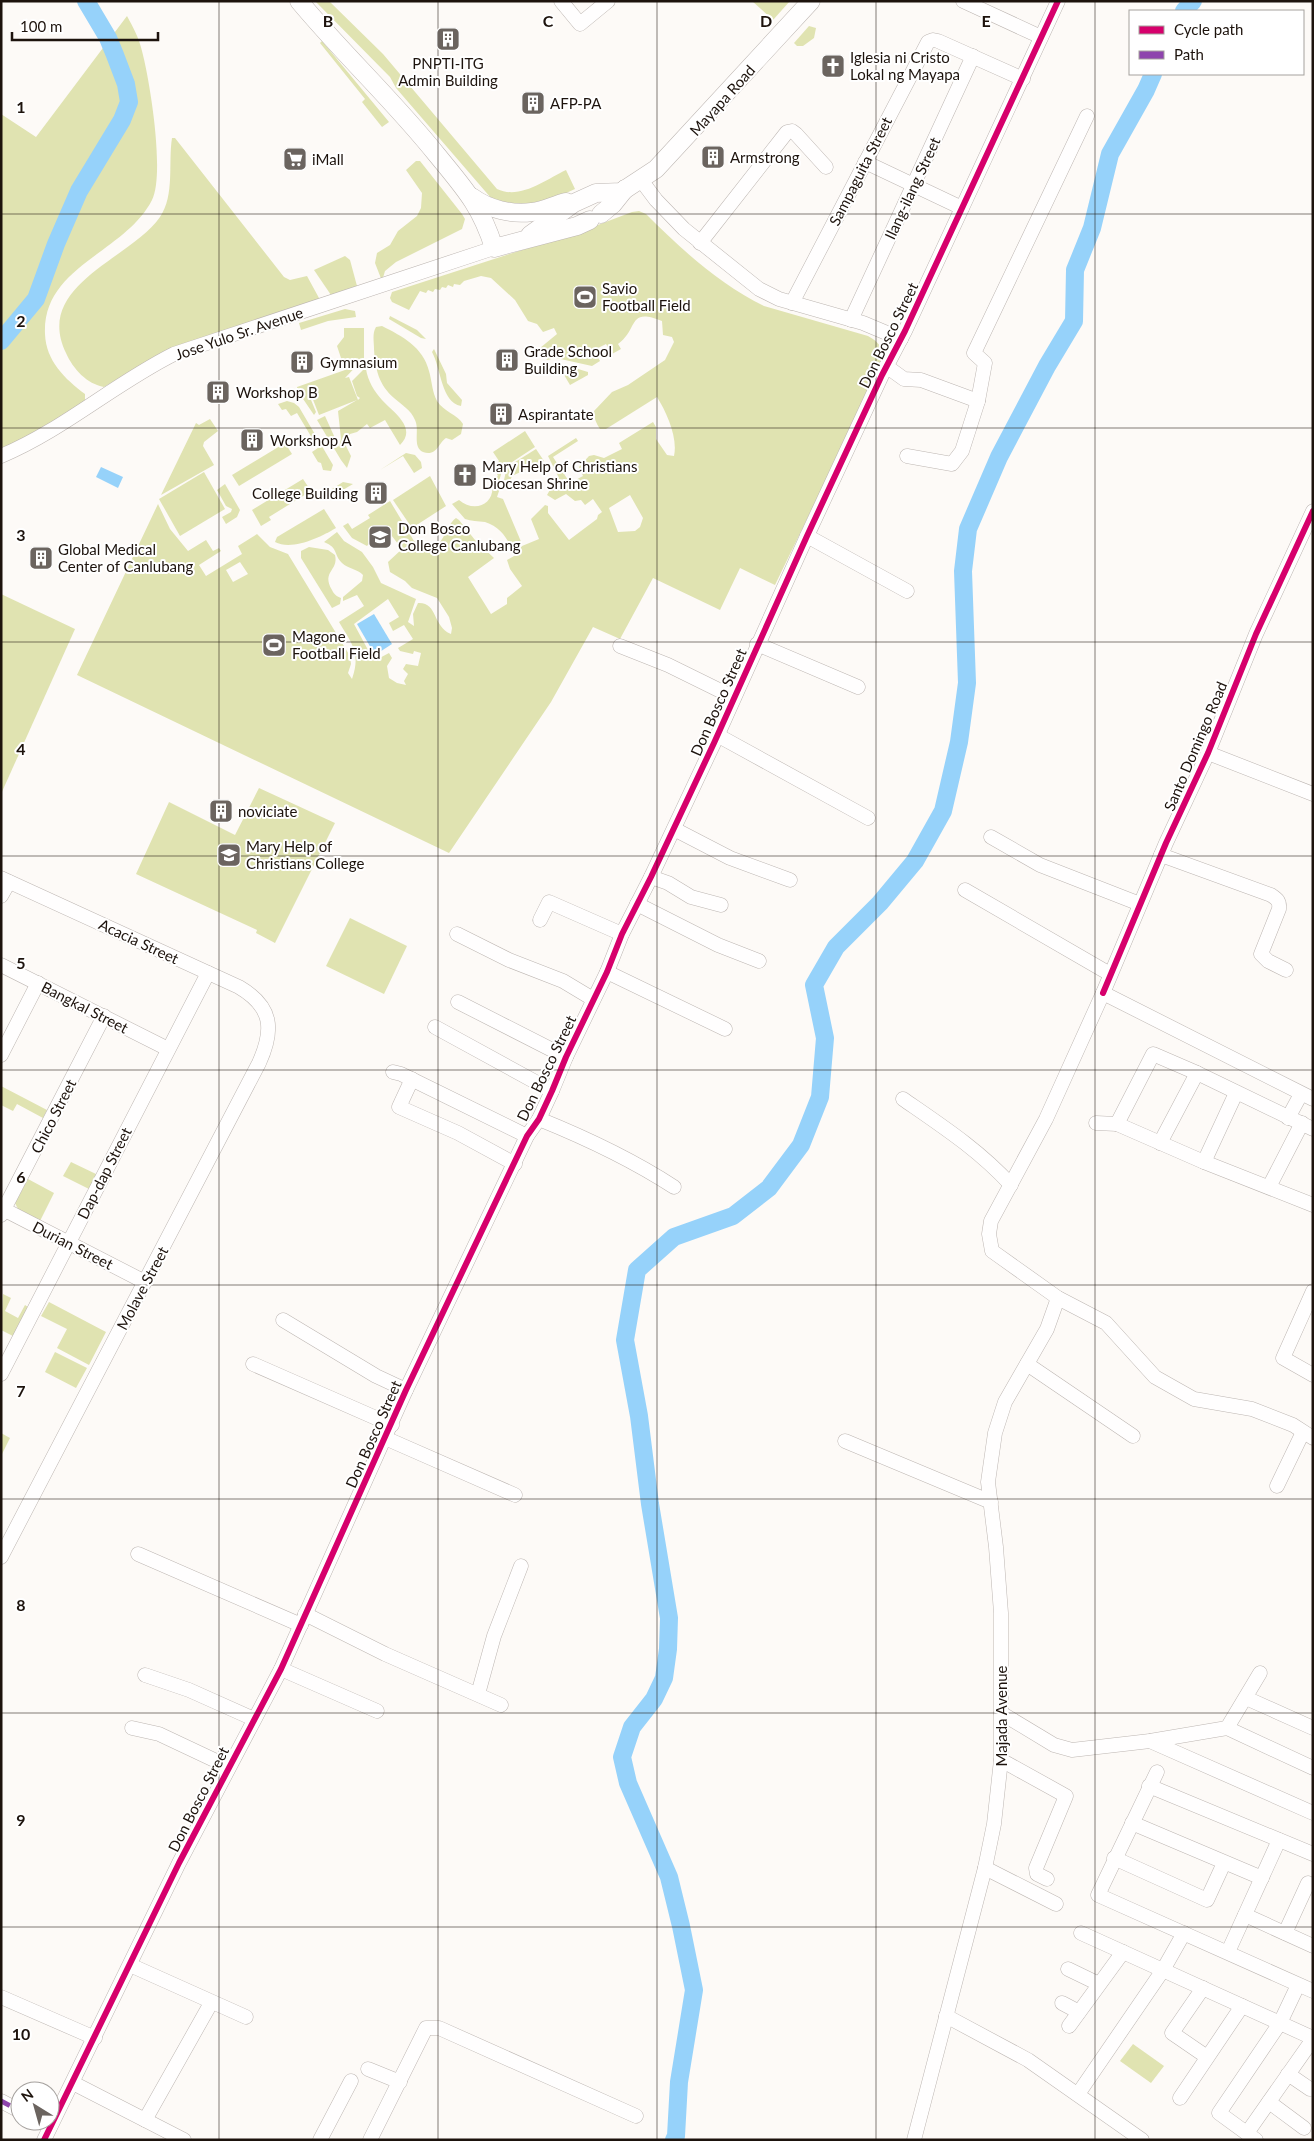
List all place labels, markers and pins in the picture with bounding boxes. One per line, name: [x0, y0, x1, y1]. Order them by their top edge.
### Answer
building icon: PNPTI-ITG Admin Building: [435, 26, 461, 52]
place label: Iglesia ni Cristo Lokal ng Mayapa: [850, 48, 960, 83]
church icon: Iglesia ni Cristo Lokal ng Mayapa: [820, 53, 846, 79]
place label: PNPTI-ITG Admin Building: [398, 54, 498, 89]
building icon: AFP-PA: [520, 90, 546, 116]
place label: AFP-PA: [550, 94, 602, 112]
building icon: Armstrong: [700, 144, 726, 170]
supermarket icon: iMall: [282, 146, 308, 172]
place label: Armstrong: [730, 148, 800, 166]
place label: iMall: [312, 150, 344, 168]
place label: Savio Football Field: [602, 279, 691, 314]
sports icon: Savio Football Field: [572, 284, 598, 310]
place label: Grade School Building: [524, 342, 612, 377]
building icon: Grade School Building: [494, 347, 520, 373]
building icon: Gymnasium: [289, 349, 315, 375]
place label: Gymnasium: [320, 353, 397, 371]
building icon: Workshop B: [205, 379, 231, 405]
place label: Workshop B: [236, 383, 318, 401]
building icon: Aspirantate: [488, 401, 514, 427]
place label: Aspirantate: [518, 405, 594, 423]
building icon: Workshop A: [239, 427, 265, 453]
place label: Workshop A: [270, 431, 352, 449]
place label: Mary Help of Christians Diocesan Shrine: [482, 457, 637, 492]
church icon: Mary Help of Christians Diocesan Shrine: [452, 462, 478, 488]
building icon: College Building: [363, 480, 389, 506]
place label: College Building: [252, 484, 358, 502]
place label: Don Bosco College Canlubang: [398, 519, 521, 554]
school or university icon: Don Bosco College Canlubang: [367, 524, 393, 550]
place label: Global Medical Center of Canlubang: [58, 540, 193, 575]
building icon: Global Medical Center of Canlubang: [28, 545, 54, 571]
place label: Magone Football Field: [292, 627, 381, 662]
sports icon: Magone Football Field: [261, 632, 287, 658]
building icon: noviciate: [208, 798, 234, 824]
place label: noviciate: [238, 802, 297, 820]
place label: Mary Help of Christians College: [246, 837, 364, 872]
school or university icon: Mary Help of Christians College: [216, 842, 242, 868]

